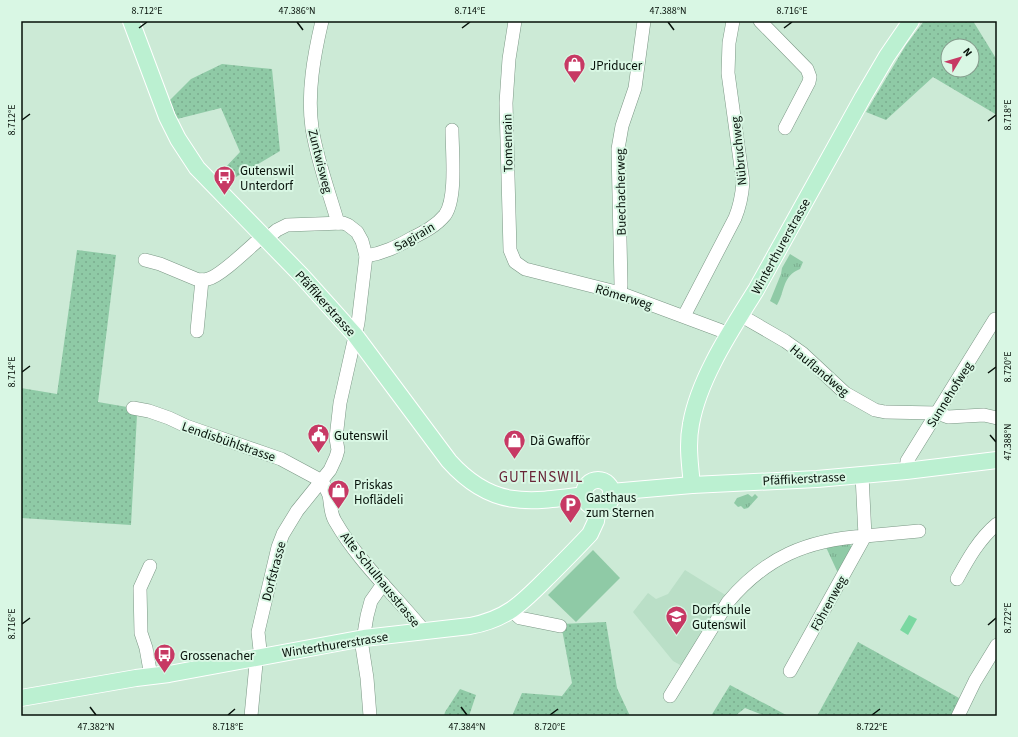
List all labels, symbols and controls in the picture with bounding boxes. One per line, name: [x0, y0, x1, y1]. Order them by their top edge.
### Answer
text: 8.712°E: [132, 4, 162, 18]
text: 47.386°N: [278, 4, 316, 18]
text: 8.714°E: [455, 4, 485, 18]
text: 47.388°N: [649, 4, 687, 18]
text: 8.716°E: [777, 4, 807, 18]
north arrow: [940, 38, 980, 78]
text: N: [959, 45, 976, 60]
shop icon: JPriducer: [562, 52, 588, 85]
place label: JPriducer: [590, 57, 643, 75]
text: 8.718°E: [1001, 100, 1015, 130]
text: 8.712°E: [5, 105, 19, 135]
street label: Tomenrain: [498, 114, 518, 172]
street label: Nübruchweg: [726, 115, 752, 186]
street label: Zuntwisweg: [303, 127, 337, 196]
street label: Buechacherweg: [611, 148, 631, 236]
place label: Gutenswil Unterdorf: [240, 162, 294, 195]
bus stop icon: Gutenswil Unterdorf: [212, 164, 238, 197]
street label: Winterthurerstrasse: [747, 195, 815, 298]
street label: Sagirain: [391, 218, 438, 256]
street label: Pfäffikerstrasse: [291, 267, 360, 341]
street label: Römerweg: [593, 280, 655, 314]
street label: Hauflandweg: [786, 341, 853, 401]
text: 8.720°E: [1001, 352, 1015, 382]
text: 8.714°E: [5, 357, 19, 387]
street label: Sunnehofweg: [922, 358, 978, 431]
street label: Lendisbühlstrasse: [179, 417, 278, 466]
public building icon: Gutenswil: [305, 422, 331, 455]
text: 47.388°N: [1001, 423, 1015, 461]
place label: Gutenswil: [334, 427, 388, 445]
shop icon: Dä Gwafför: [502, 427, 528, 460]
place label: Dä Gwafför: [530, 432, 590, 450]
district label: GUTENSWIL: [499, 467, 583, 488]
street label: Pfäffikerstrasse: [762, 468, 846, 490]
place label: Priskas Hoflädeli: [354, 476, 403, 509]
shop icon: Priskas Hoflädeli: [325, 478, 351, 511]
place label: Gasthaus zum Sternen: [586, 489, 654, 522]
parking icon: Gasthaus zum Sternen: [557, 491, 583, 524]
street label: Alte Schulhausstrasse: [336, 528, 424, 631]
street label: Dorfstrasse: [257, 539, 291, 603]
street label: Föhrenweg: [806, 572, 852, 634]
place label: Dorfschule Gutenswil: [692, 601, 751, 634]
school or university icon: Dorfschule Gutenswil: [664, 603, 690, 636]
text: 8.722°E: [1001, 603, 1015, 633]
text: 8.716°E: [5, 609, 19, 639]
street label: Winterthurerstrasse: [281, 628, 390, 662]
bus stop icon: Grossenacher: [152, 642, 178, 675]
place label: Grossenacher: [180, 647, 255, 665]
text: 47.382°N: [77, 720, 115, 734]
text: 8.718°E: [213, 720, 243, 734]
text: 47.384°N: [448, 720, 486, 734]
text: 8.720°E: [535, 720, 565, 734]
text: 8.722°E: [857, 720, 887, 734]

